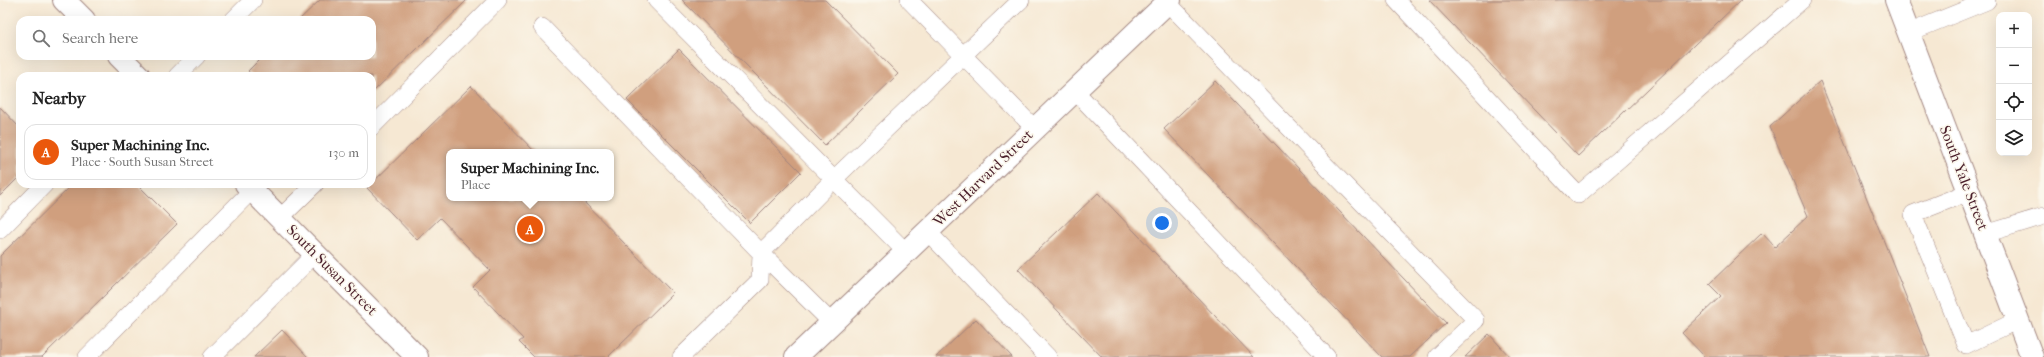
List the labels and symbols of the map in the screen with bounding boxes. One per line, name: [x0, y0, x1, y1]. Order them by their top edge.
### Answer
street label: South Yale Street: [1936, 123, 1992, 234]
street label: West Harvard Street: [929, 125, 1037, 231]
your location: [1152, 213, 1172, 233]
pin: A: [517, 214, 543, 244]
street label: South Susan Street: [283, 221, 382, 320]

